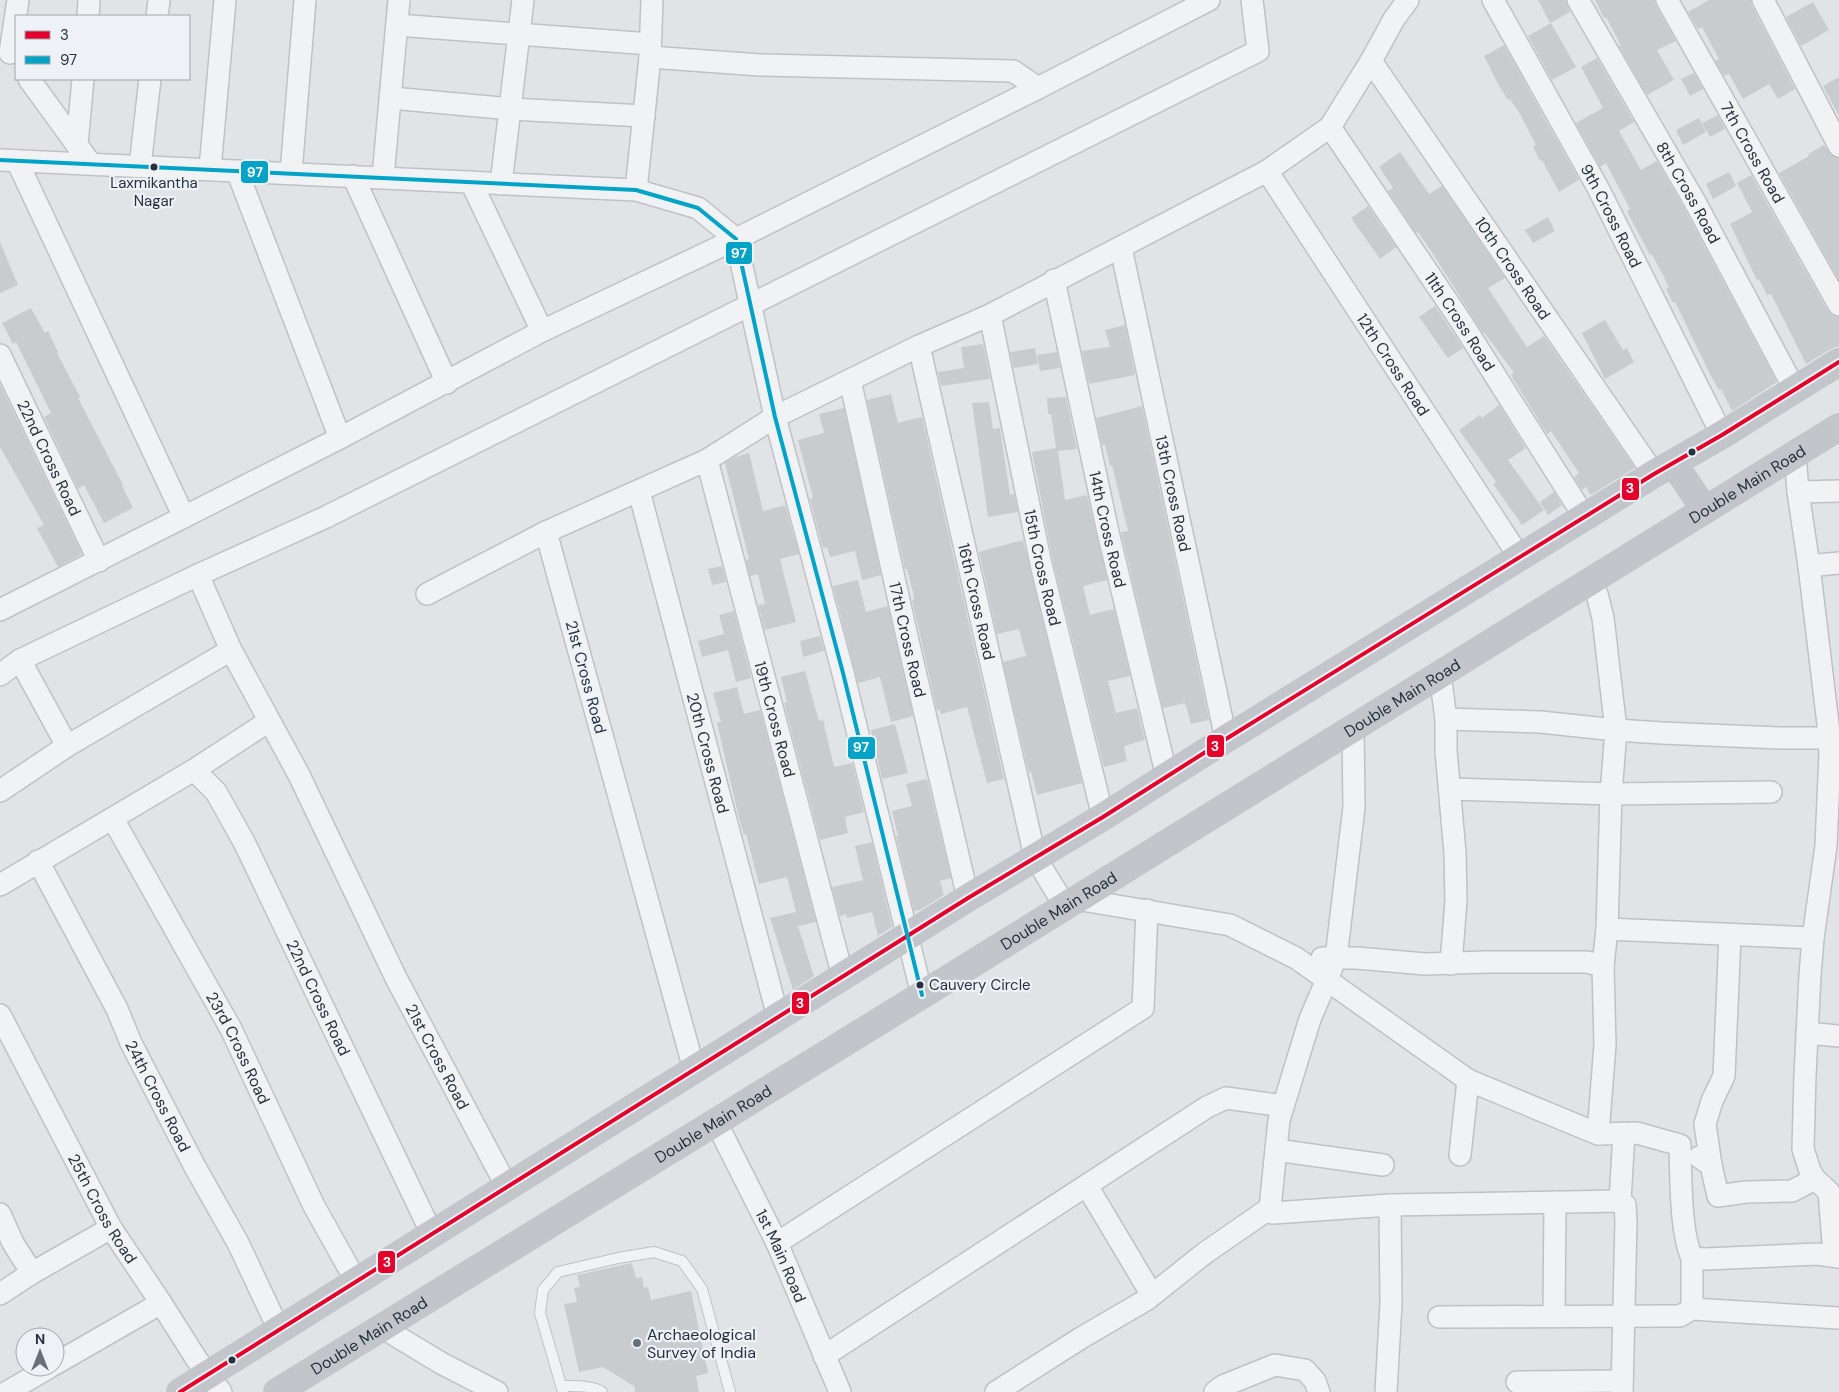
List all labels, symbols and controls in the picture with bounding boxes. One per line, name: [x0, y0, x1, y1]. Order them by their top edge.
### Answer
legend: [15, 15, 190, 80]
text: 3: [60, 25, 69, 45]
text: 97: [60, 50, 77, 70]
street label: 7th Cross Road: [1716, 98, 1790, 207]
street label: 8th Cross Road: [1652, 138, 1726, 247]
line badge: 97: [240, 160, 269, 184]
street label: 9th Cross Road: [1576, 160, 1647, 271]
marker: Laxmikantha Nagar: [149, 162, 159, 172]
text: 97: [247, 163, 264, 181]
place label: Laxmikantha Nagar: [110, 173, 198, 211]
street label: 10th Cross Road: [1470, 213, 1555, 323]
line badge: 97: [725, 241, 753, 265]
text: 97: [731, 244, 748, 262]
street label: 11th Cross Road: [1420, 268, 1500, 375]
street label: 12th Cross Road: [1352, 309, 1435, 420]
street label: 22nd Cross Road: [13, 396, 86, 519]
street label: 13th Cross Road: [1151, 433, 1196, 554]
street label: Double Main Road: [1685, 440, 1809, 528]
unlabelled marker: [1687, 447, 1697, 457]
street label: 14th Cross Road: [1085, 469, 1131, 590]
line badge: 3: [1621, 477, 1640, 501]
text: 3: [1626, 479, 1634, 497]
street label: 15th Cross Road: [1020, 507, 1066, 628]
street label: 16th Cross Road: [954, 541, 1000, 662]
street label: 17th Cross Road: [885, 580, 931, 699]
street label: 21st Cross Road: [561, 618, 611, 736]
street label: Double Main Road: [1340, 654, 1464, 742]
street label: 19th Cross Road: [750, 659, 800, 779]
street label: 20th Cross Road: [682, 690, 734, 816]
line badge: 3: [1206, 734, 1225, 758]
line badge: 97: [847, 736, 876, 760]
text: 3: [1211, 737, 1219, 755]
text: 97: [853, 738, 870, 756]
street label: Double Main Road: [996, 866, 1121, 954]
street label: 22nd Cross Road: [282, 936, 355, 1059]
place label: Cauvery Circle: [929, 975, 1031, 995]
marker: Cauvery Circle: [915, 980, 925, 990]
street label: 23rd Cross Road: [202, 988, 275, 1107]
line badge: 3: [791, 991, 810, 1015]
text: 3: [796, 994, 804, 1012]
street label: 21st Cross Road: [401, 1000, 474, 1113]
street label: 24th Cross Road: [121, 1037, 196, 1155]
street label: Double Main Road: [651, 1080, 775, 1168]
street label: 25th Cross Road: [63, 1150, 142, 1267]
street label: 1st Main Road: [751, 1206, 811, 1306]
line badge: 3: [377, 1250, 396, 1274]
text: 3: [383, 1253, 391, 1271]
street label: Double Main Road: [307, 1291, 431, 1379]
place label: Archaeological Survey of India: [647, 1324, 756, 1363]
north arrow: [15, 1327, 65, 1377]
text: N: [35, 1330, 45, 1348]
marker: Archaeological Survey of India: [631, 1337, 643, 1349]
unlabelled marker: [227, 1355, 237, 1365]

